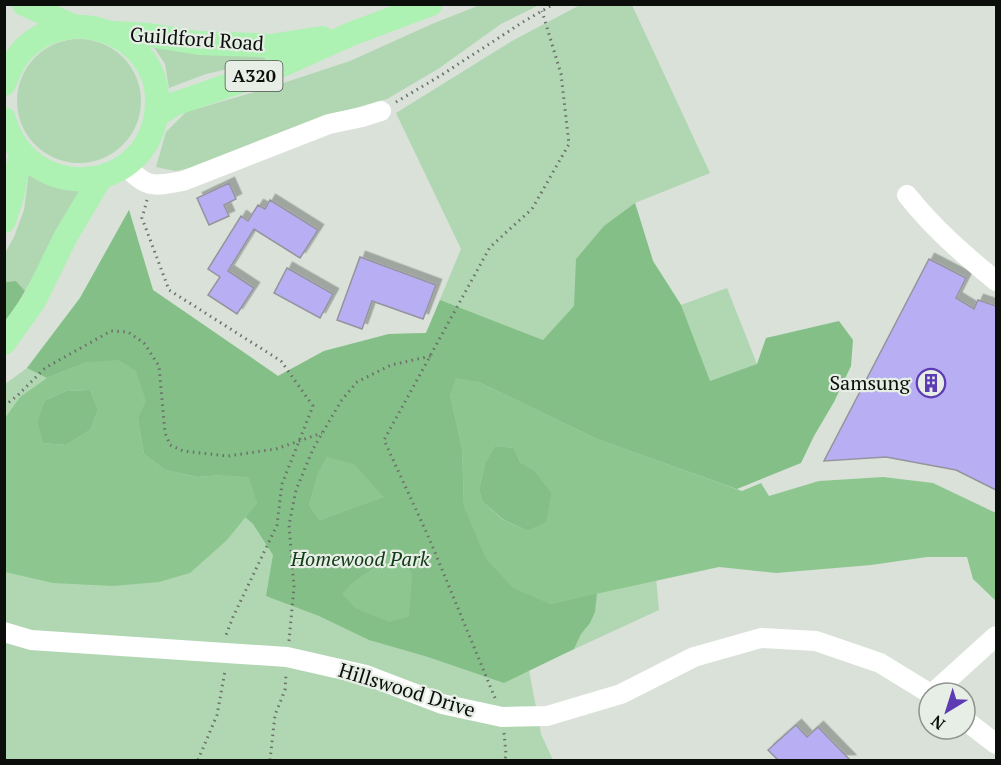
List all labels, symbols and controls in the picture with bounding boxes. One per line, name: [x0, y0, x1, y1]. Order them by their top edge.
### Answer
street label: Guildford Road: [129, 20, 265, 57]
road number: A320: [226, 61, 282, 91]
building icon: Samsung: [915, 367, 947, 399]
place label: Samsung: [829, 369, 910, 396]
park label: Homewood Park: [290, 545, 430, 572]
street label: Hillswood Drive: [336, 656, 479, 723]
north arrow: [917, 681, 977, 741]
text: N: [926, 710, 949, 735]

